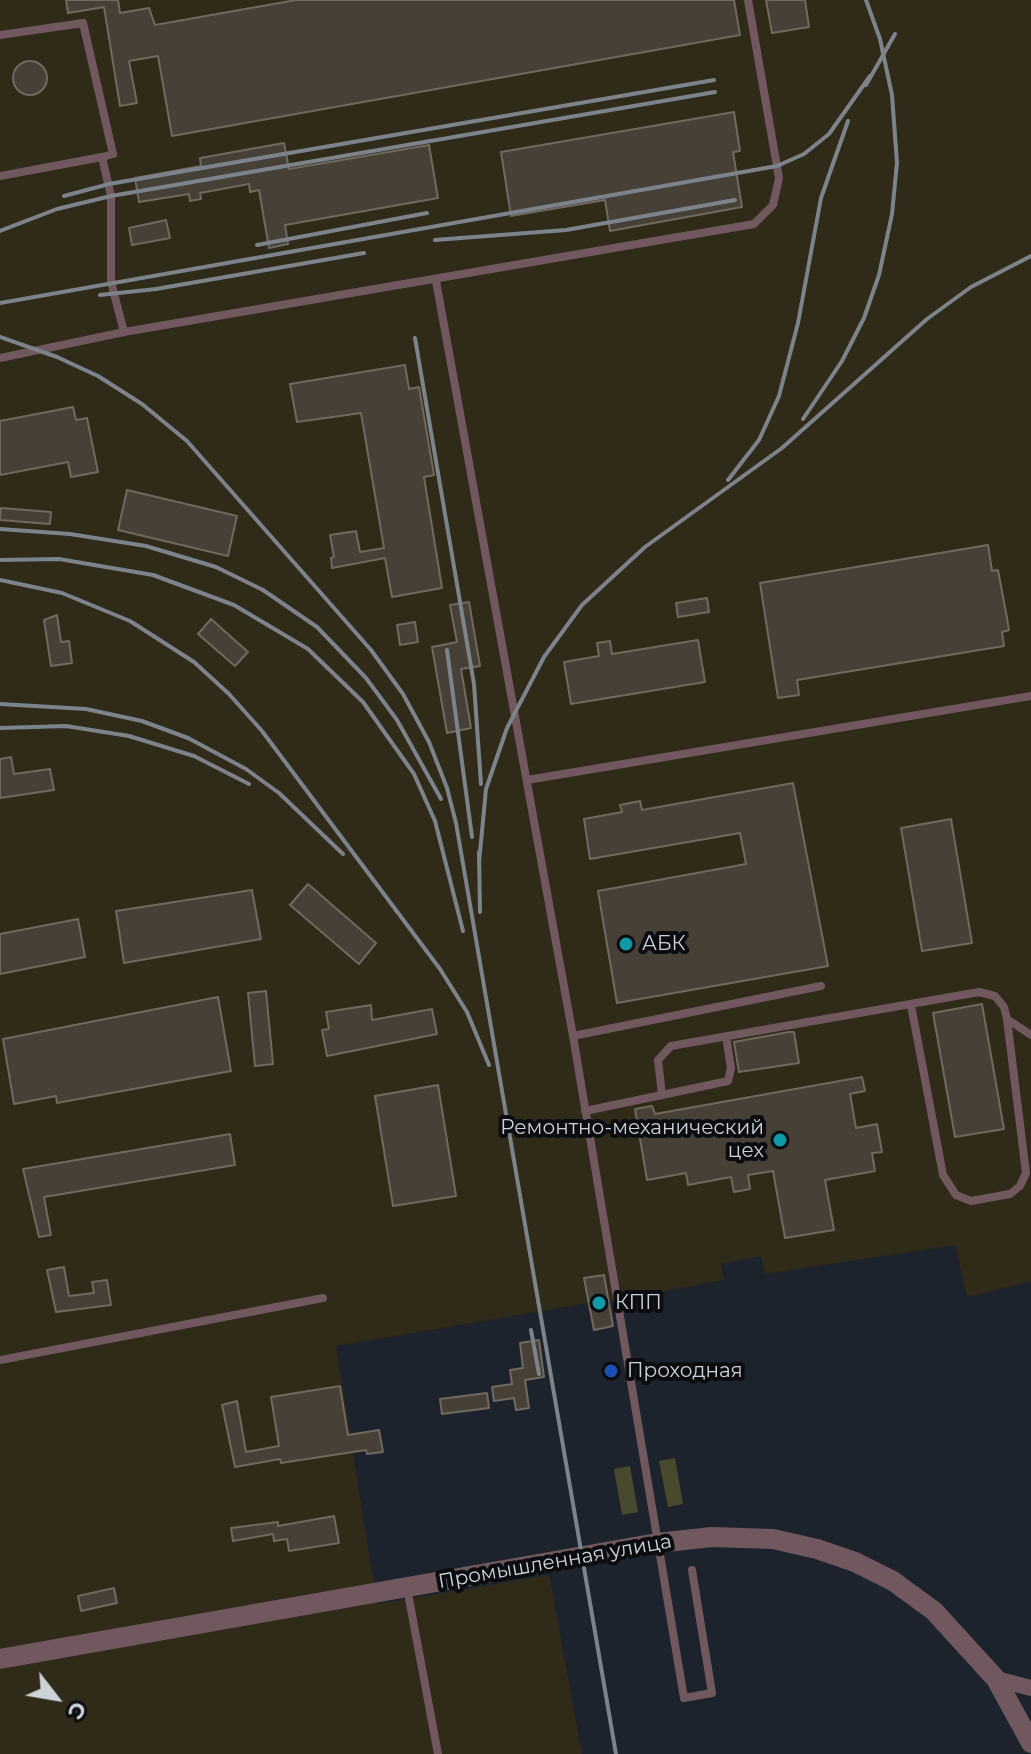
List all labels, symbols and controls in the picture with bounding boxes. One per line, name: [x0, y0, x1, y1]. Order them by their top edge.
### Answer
place label: АБК: [642, 932, 685, 956]
marker: АБК: [617, 935, 635, 953]
place label: Ремонтно-механический цех: [500, 1116, 764, 1163]
marker: Ремонтно-механический цех: [771, 1131, 789, 1149]
place label: КПП: [615, 1291, 662, 1315]
marker: КПП: [590, 1294, 608, 1312]
place label: Проходная: [627, 1359, 743, 1383]
marker: Проходная: [602, 1362, 620, 1380]
street label: Промышленная улица: [436, 1530, 674, 1594]
north arrow: [16, 1658, 96, 1738]
text: С: [61, 1697, 93, 1724]

